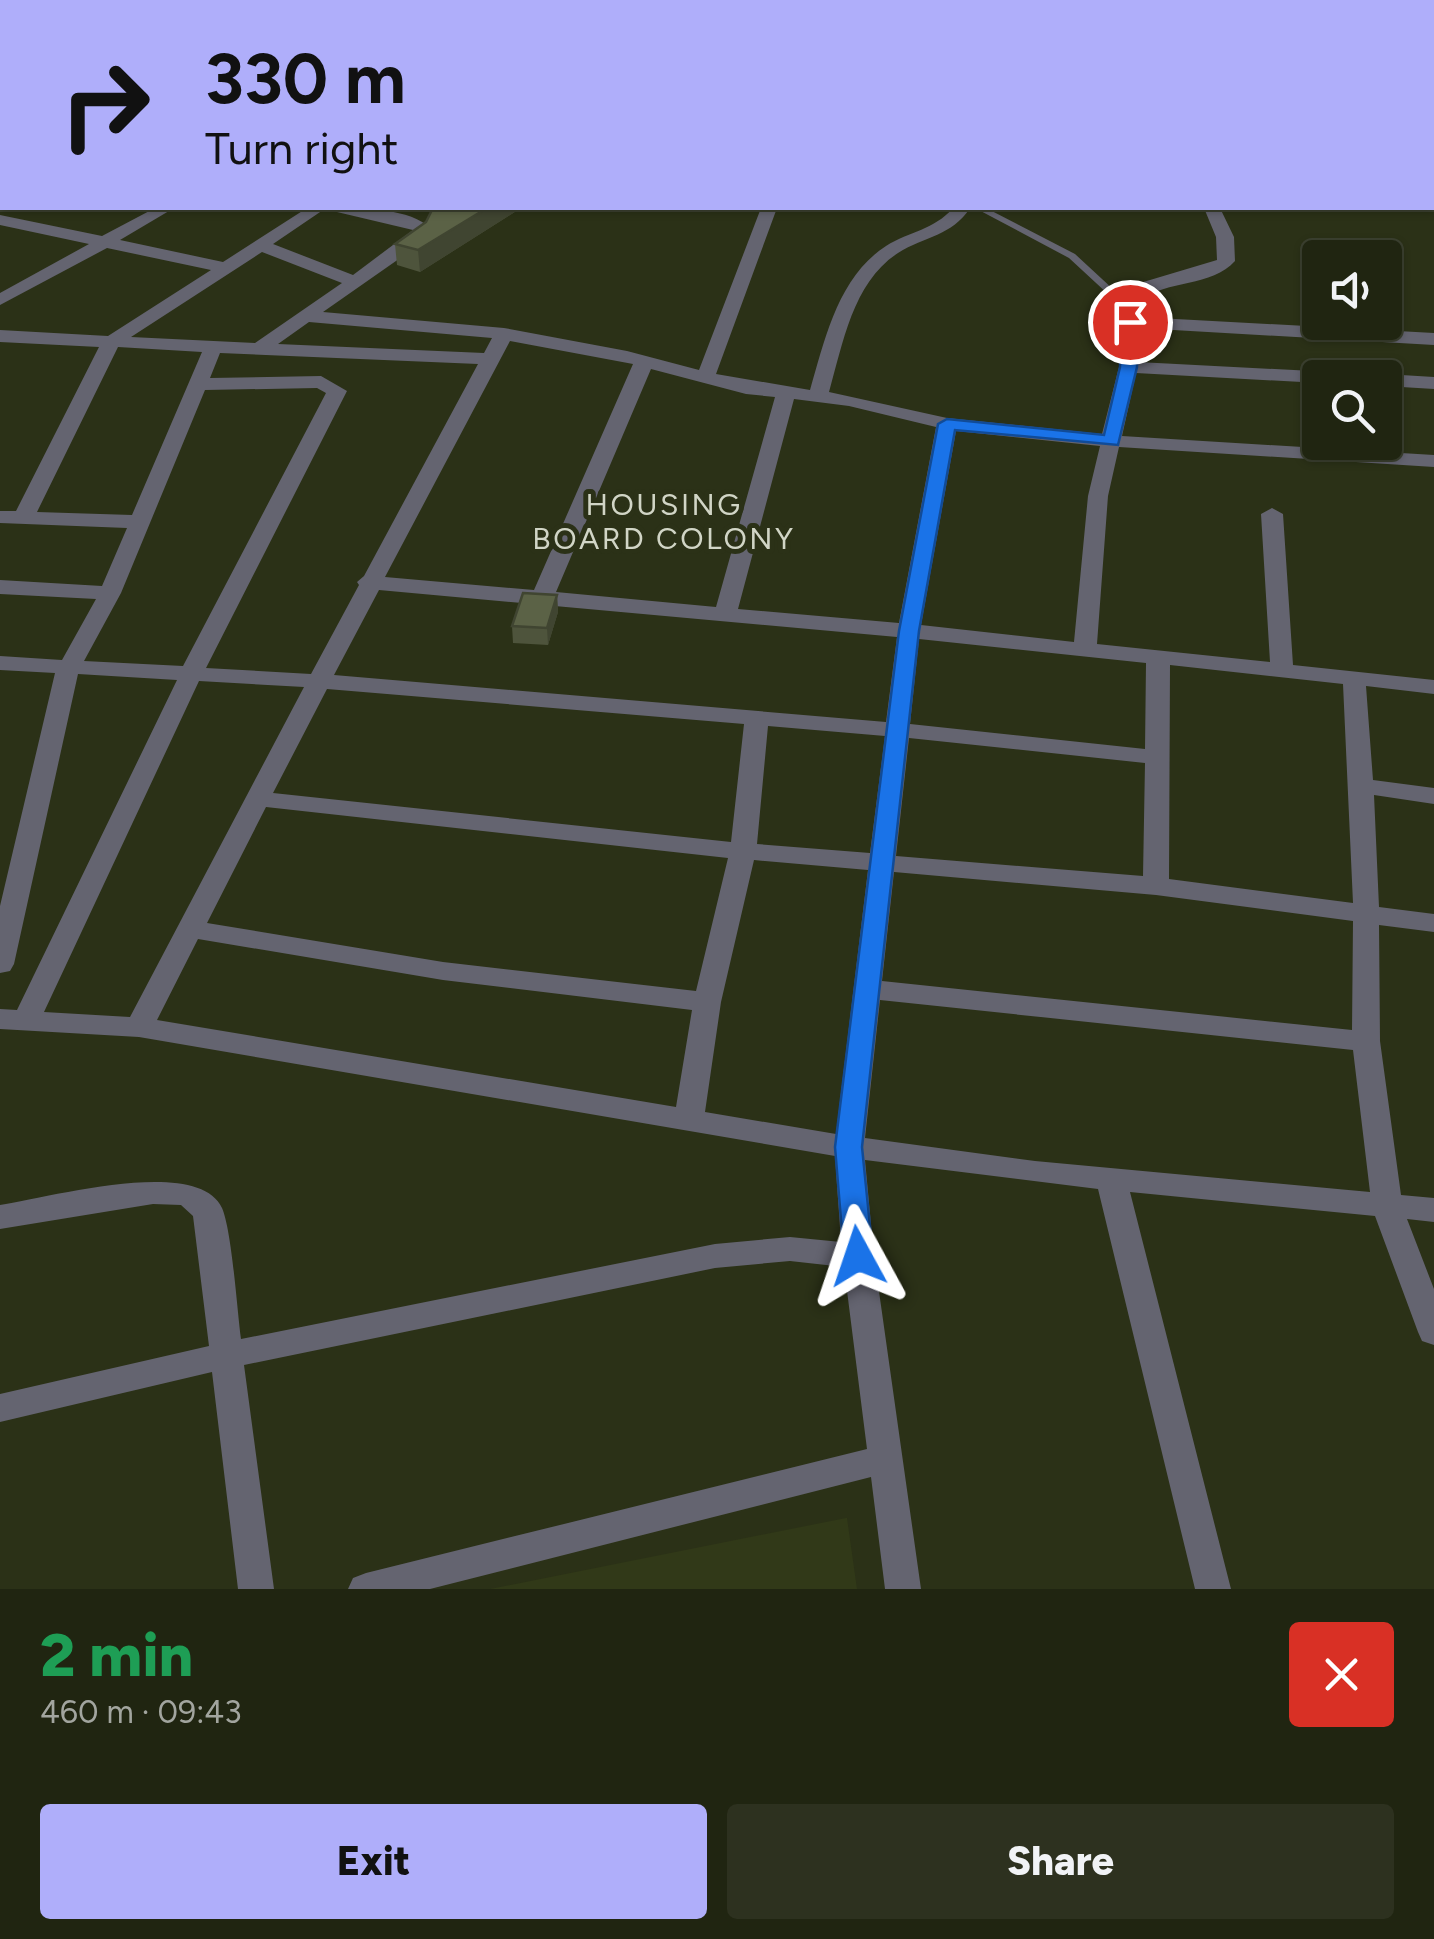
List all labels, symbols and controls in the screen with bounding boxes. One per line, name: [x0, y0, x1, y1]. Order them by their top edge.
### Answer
text: 330 m: [205, 36, 406, 121]
icon: right: [40, 40, 170, 170]
text: Turn right: [205, 121, 398, 175]
map controls: [1302, 240, 1402, 460]
button: sound: [1302, 240, 1402, 340]
pin: [1088, 280, 1173, 365]
icon: arrive: [1103, 295, 1158, 350]
button: search: [1302, 360, 1402, 460]
district label: HOUSING BOARD COLONY: [532, 486, 796, 557]
position arrow: [806, 1204, 910, 1308]
text: 2 min: [40, 1619, 193, 1691]
button: close: [1289, 1622, 1394, 1727]
text: 460 m · 09:43: [40, 1693, 242, 1731]
button: Exit: [40, 1804, 707, 1919]
button: Share: [727, 1804, 1394, 1919]

